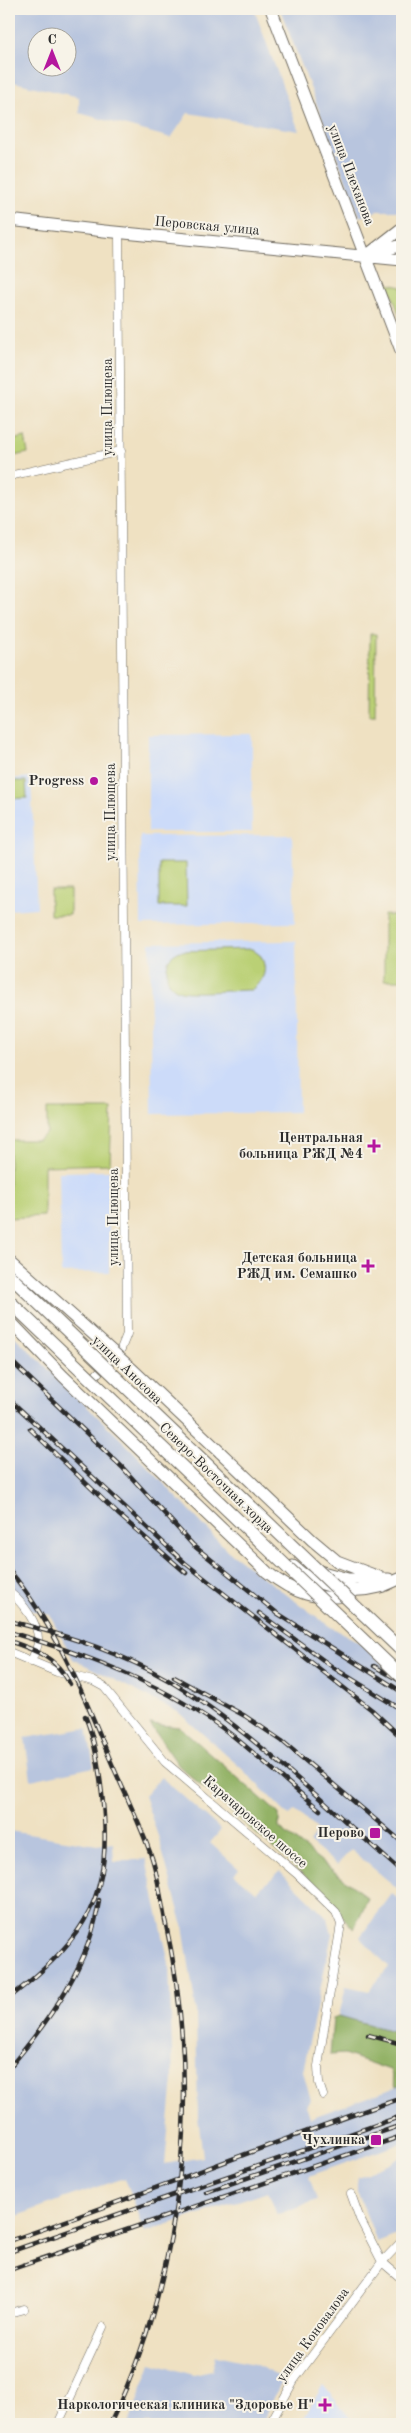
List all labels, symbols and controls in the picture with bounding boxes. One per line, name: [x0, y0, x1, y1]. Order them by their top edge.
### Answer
north arrow: [28, 28, 78, 78]
text: С: [47, 33, 57, 47]
street label: улица Плеханова: [325, 123, 377, 227]
street label: Перовская улица: [154, 214, 260, 238]
street label: улица Плющева: [101, 358, 115, 456]
street label: улица Плющева: [104, 763, 118, 861]
place label: Progress: [29, 774, 84, 788]
marker: Progress: [88, 775, 100, 787]
place label: Центральная больница РЖД №4: [239, 1131, 363, 1161]
marker: Центральная больница РЖД №4: [367, 1139, 381, 1153]
street label: улица Плющева: [107, 1168, 121, 1266]
place label: Детская больница РЖД им. Семашко: [237, 1251, 357, 1281]
marker: Детская больница РЖД им. Семашко: [361, 1259, 375, 1273]
street label: улица Аносова: [89, 1333, 165, 1407]
street label: Северо-Восточная хорда: [156, 1420, 276, 1536]
street label: Карачаровское шоссе: [200, 1773, 310, 1871]
place label: Перово: [317, 1826, 364, 1840]
marker: Перово: [368, 1826, 382, 1840]
place label: Чухлинка: [302, 2133, 365, 2147]
marker: Чухлинка: [369, 2133, 383, 2147]
street label: улица Коновалова: [274, 2285, 352, 2385]
place label: Наркологическая клиника "Здоровье Н": [57, 2398, 314, 2412]
marker: Наркологическая клиника "Здоровье Н": [318, 2398, 332, 2412]

